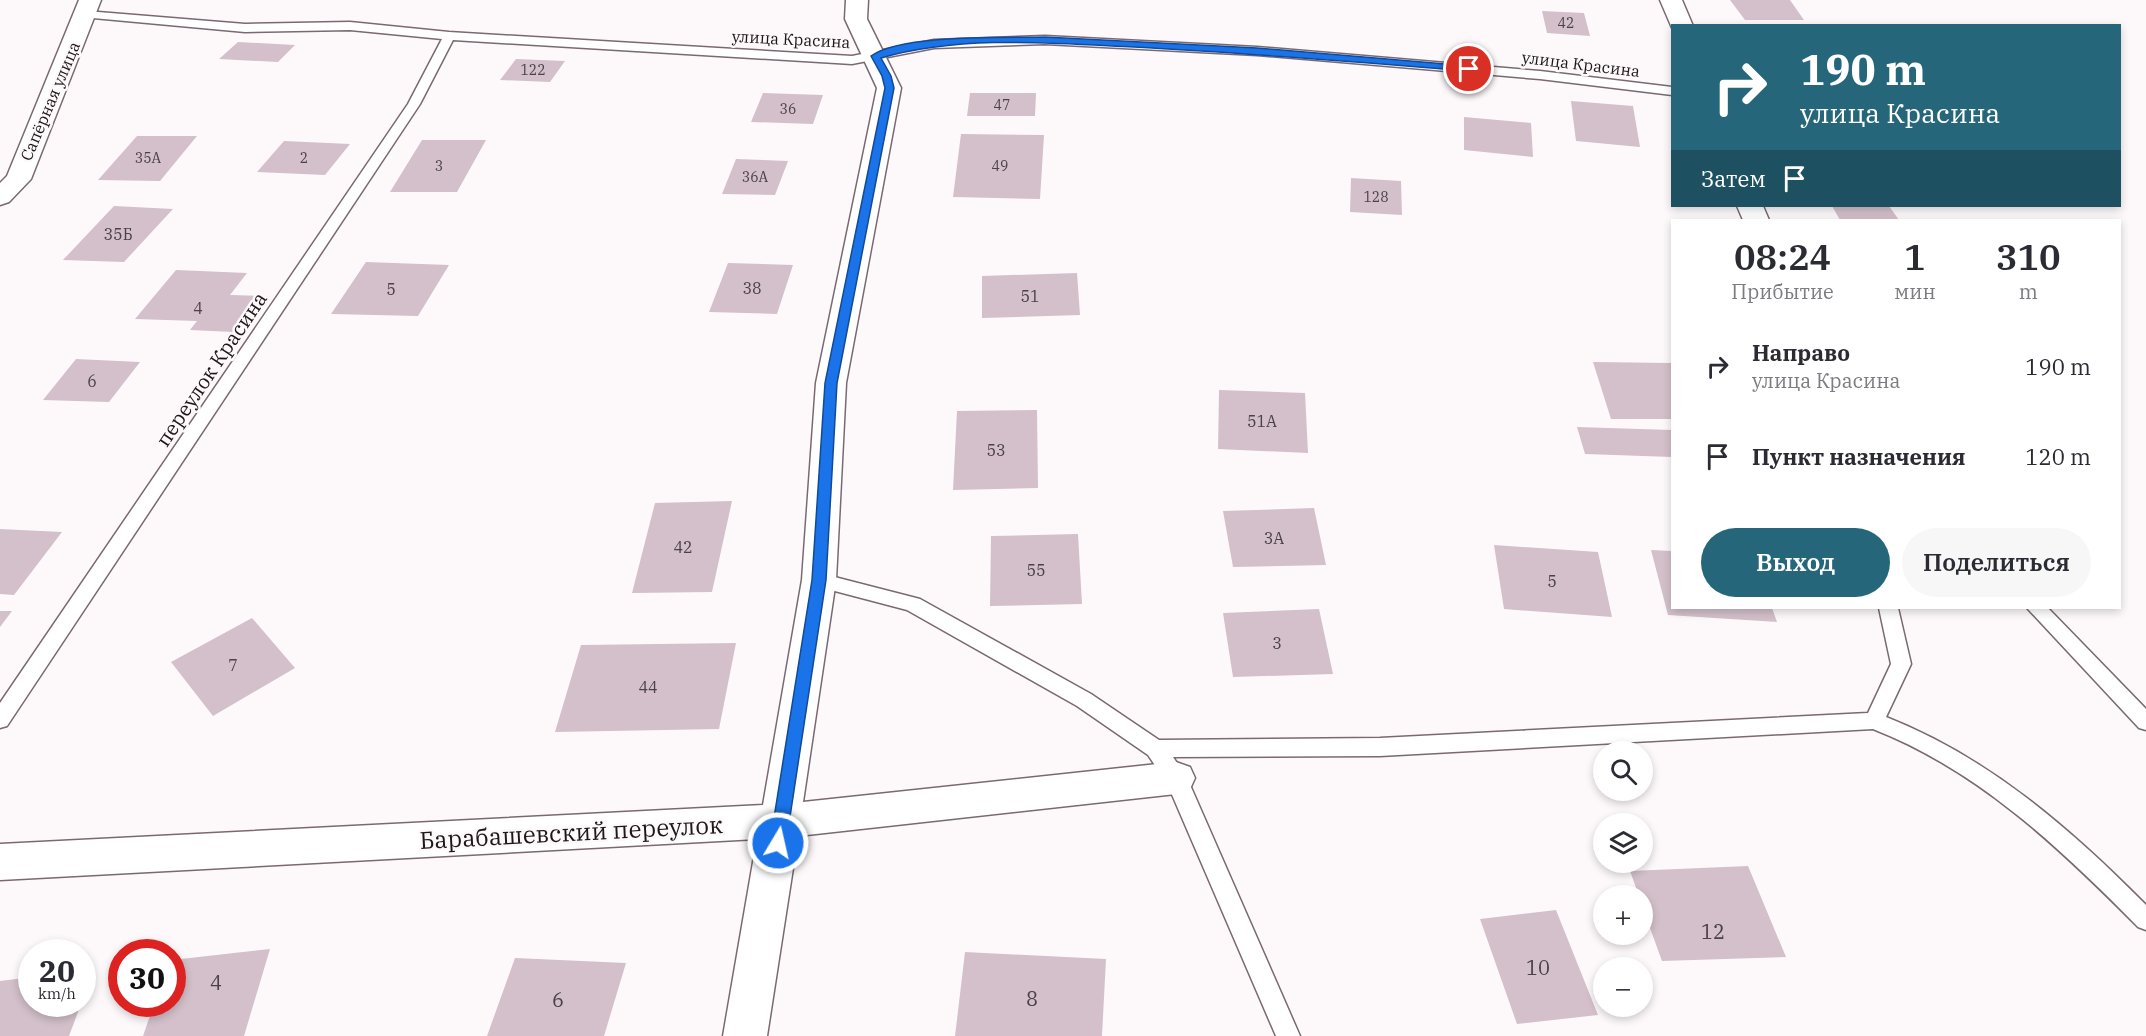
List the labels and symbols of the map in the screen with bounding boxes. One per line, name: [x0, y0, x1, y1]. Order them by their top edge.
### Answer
house number: 42: [1558, 14, 1574, 32]
street label: улица Красина: [731, 26, 851, 52]
street label: Сапёрная улица: [16, 38, 84, 164]
pin: [1443, 43, 1494, 94]
street label: улица Красина: [1521, 47, 1641, 81]
house number: 122: [520, 61, 546, 79]
house number: 47: [994, 96, 1010, 114]
house number: 36: [780, 100, 796, 118]
house number: 35А: [135, 149, 162, 167]
house number: 2: [300, 149, 308, 167]
house number: 3: [435, 157, 443, 175]
house number: 49: [992, 157, 1008, 175]
house number: 36А: [742, 168, 769, 186]
house number: 128: [1363, 188, 1389, 206]
house number: 35Б: [103, 224, 133, 244]
house number: 38: [742, 278, 762, 298]
house number: 5: [386, 279, 396, 299]
street label: переулок Красина: [149, 286, 273, 452]
house number: 51: [1020, 286, 1040, 306]
house number: 4: [193, 298, 203, 318]
house number: 6: [87, 371, 97, 391]
house number: 51А: [1247, 411, 1277, 431]
house number: 53: [986, 440, 1006, 460]
house number: 3А: [1264, 528, 1284, 548]
house number: 42: [673, 537, 693, 557]
house number: 55: [1026, 560, 1046, 580]
house number: 5: [1547, 571, 1557, 591]
house number: 3: [1272, 633, 1282, 653]
house number: 7: [228, 655, 238, 675]
house number: 44: [638, 677, 658, 697]
street label: Барабашевский переулок: [419, 808, 723, 856]
position arrow: [746, 811, 810, 875]
house number: 12: [1701, 918, 1725, 945]
speed limit sign: 30: [108, 939, 186, 1017]
house number: 10: [1526, 954, 1550, 981]
house number: 4: [210, 969, 222, 996]
house number: 8: [1026, 985, 1038, 1012]
house number: 6: [552, 986, 564, 1013]

